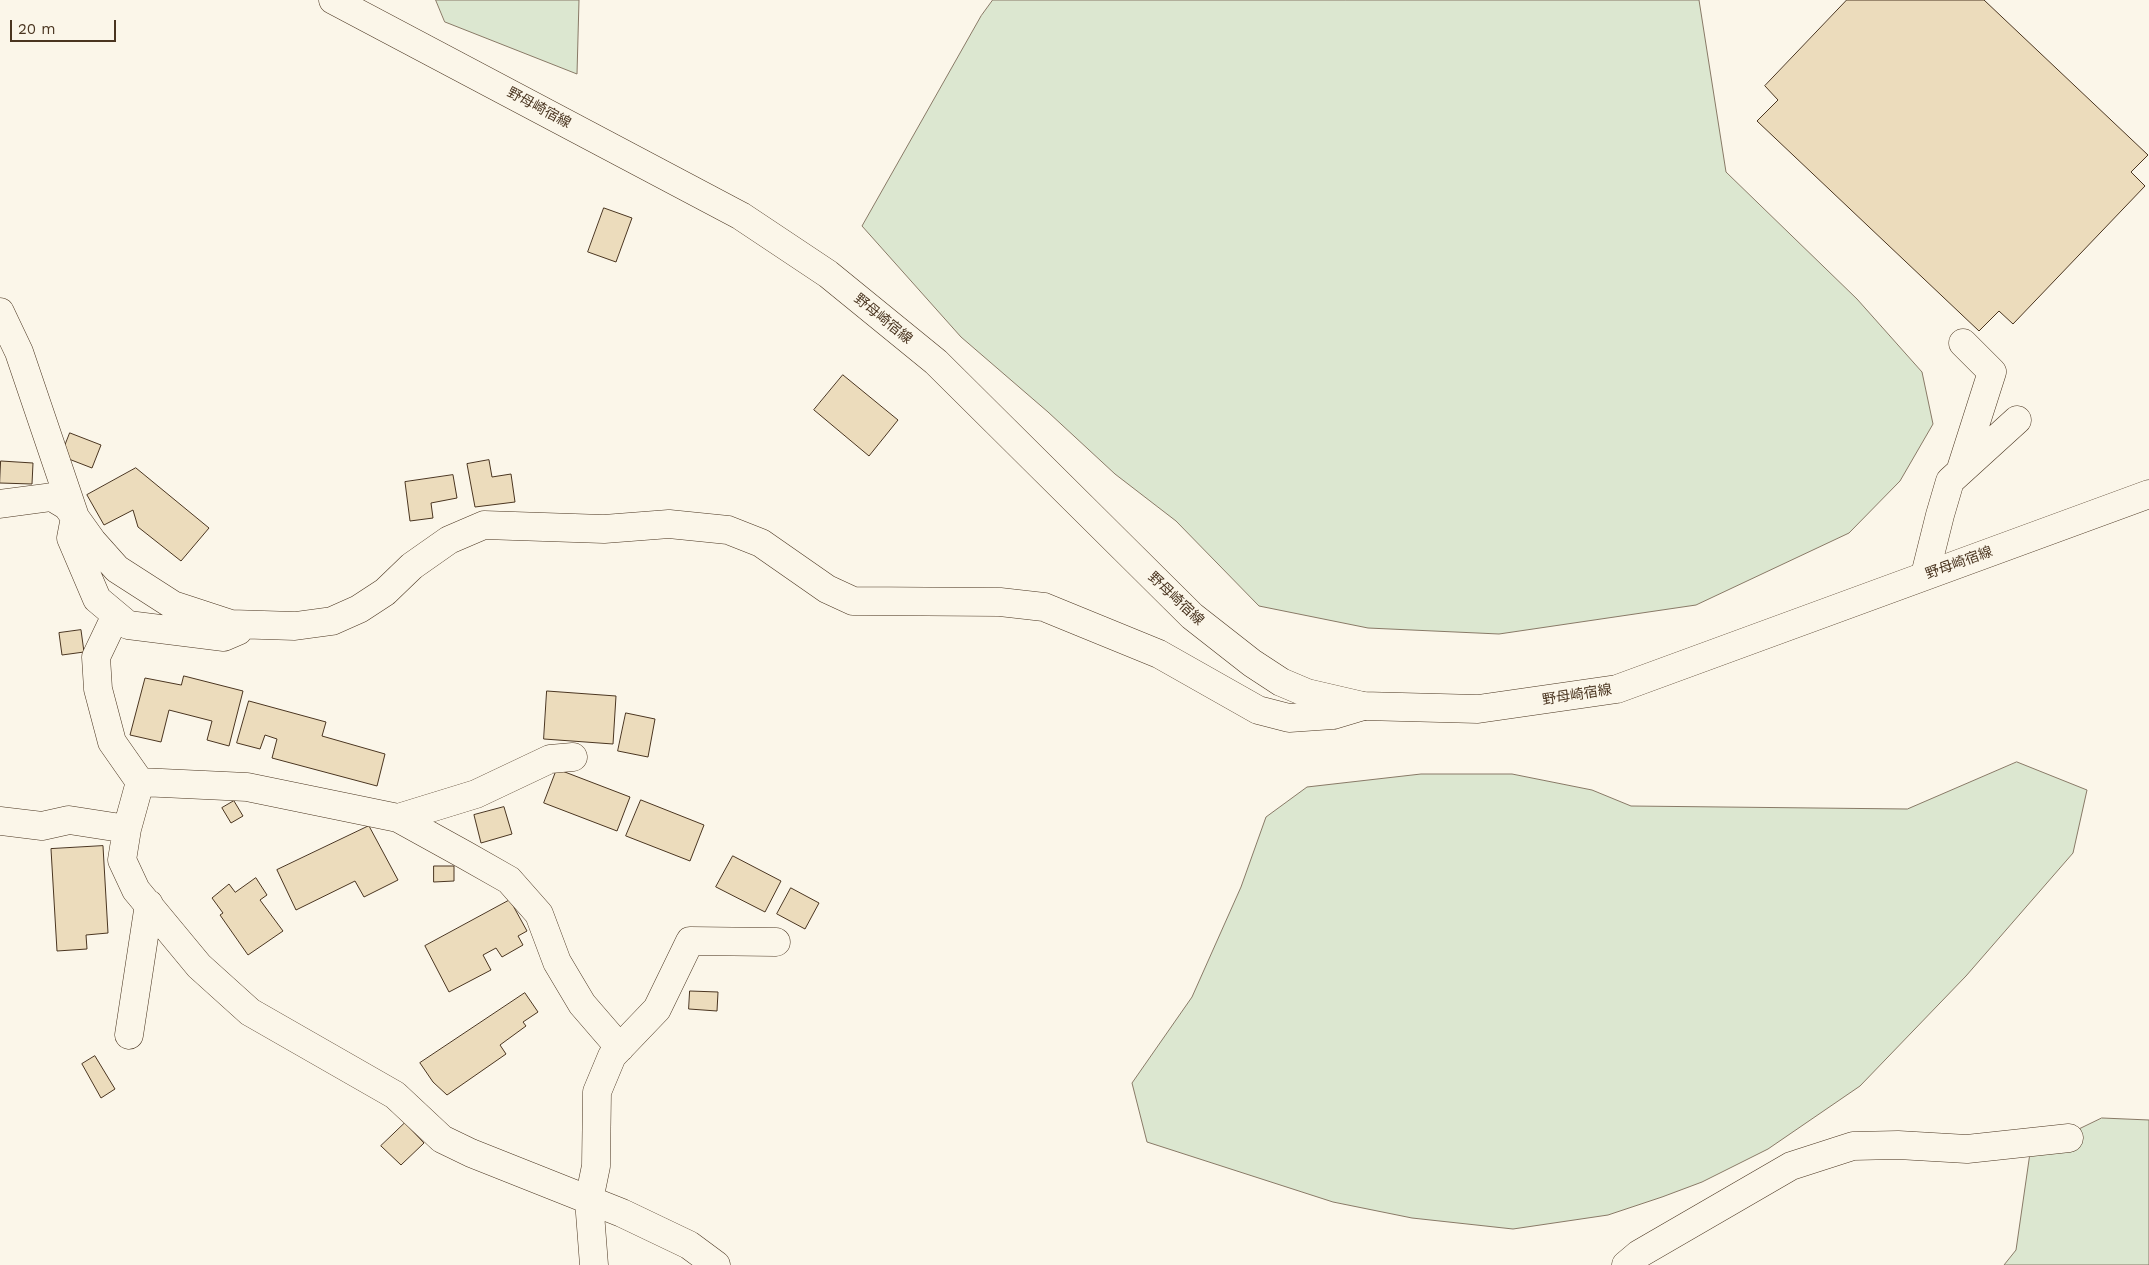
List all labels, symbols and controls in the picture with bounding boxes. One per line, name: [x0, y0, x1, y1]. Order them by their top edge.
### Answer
scale bar: [12, 10, 119, 42]
text: 20 m: [18, 20, 56, 38]
street label: 野母崎宿線: [504, 84, 574, 132]
street label: 野母崎宿線: [851, 290, 915, 348]
street label: 野母崎宿線: [1923, 543, 1995, 583]
street label: 野母崎宿線: [1145, 569, 1207, 629]
street label: 野母崎宿線: [1541, 681, 1613, 709]

